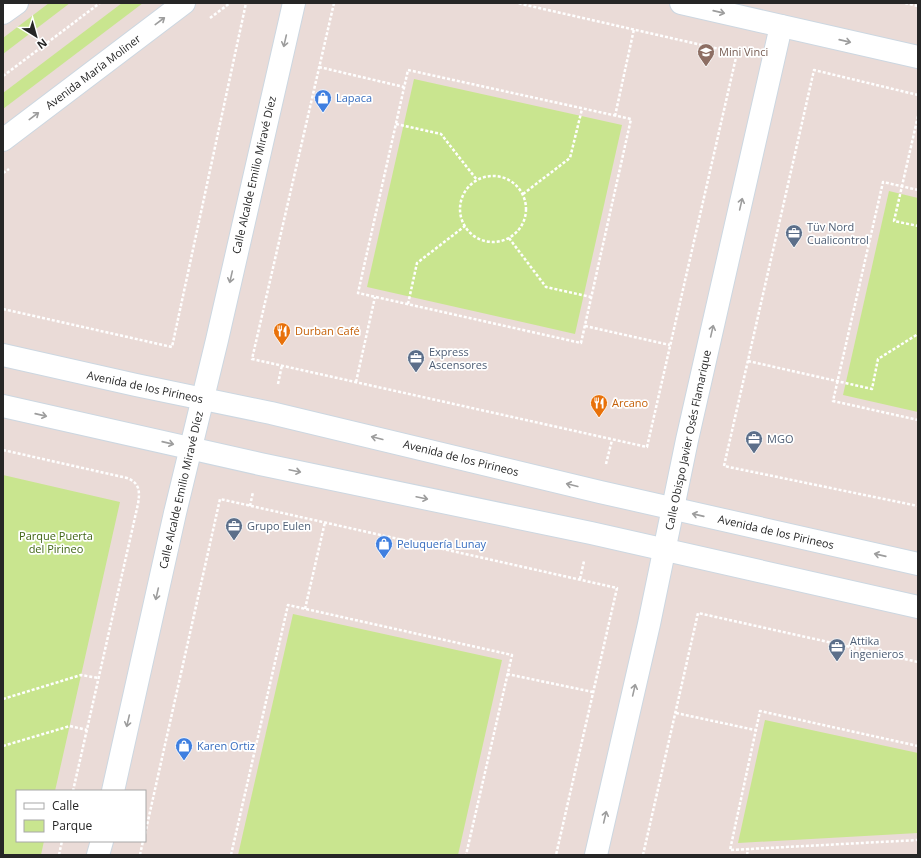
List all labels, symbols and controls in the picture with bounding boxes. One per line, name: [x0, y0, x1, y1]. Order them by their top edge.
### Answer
one-way arrow: [712, 8, 725, 16]
north arrow: [16, 16, 56, 56]
one-way arrow: [154, 17, 165, 25]
street label: Avenida María Moliner: [42, 31, 144, 112]
one-way arrow: [280, 34, 288, 47]
text: N: [34, 36, 50, 53]
one-way arrow: [839, 37, 852, 45]
school or university icon: Mini Vinci: [696, 42, 716, 67]
place label: Mini Vinci: [719, 44, 768, 59]
shop icon: Lapaca: [313, 88, 333, 113]
place label: Lapaca: [336, 90, 372, 105]
street label: Calle Alcalde Emilio Miravé Díez: [228, 95, 279, 255]
one-way arrow: [28, 112, 39, 121]
one-way arrow: [738, 198, 745, 211]
place label: Tüv Nord Cualicontrol: [807, 219, 869, 247]
office icon: Tüv Nord Cualicontrol: [784, 223, 804, 248]
one-way arrow: [227, 270, 235, 283]
restaurant icon: Durban Café: [272, 321, 292, 346]
place label: Durban Café: [295, 323, 360, 338]
one-way arrow: [709, 325, 716, 338]
place label: Express Ascensores: [429, 344, 487, 372]
office icon: Express Ascensores: [406, 348, 426, 373]
street label: Calle Obispo Javier Osés Flamarique: [661, 348, 714, 531]
street label: Avenida de los Pirineos: [86, 367, 205, 406]
restaurant icon: Arcano: [589, 393, 609, 418]
place label: Arcano: [612, 395, 649, 410]
street label: Calle Alcalde Emilio Miravé Díez: [155, 410, 206, 570]
one-way arrow: [34, 411, 47, 419]
office icon: MGO: [744, 429, 764, 454]
place label: MGO: [767, 431, 793, 446]
one-way arrow: [371, 434, 384, 442]
street label: Avenida de los Pirineos: [402, 436, 520, 479]
one-way arrow: [161, 440, 174, 448]
one-way arrow: [288, 468, 301, 476]
one-way arrow: [566, 481, 579, 489]
one-way arrow: [415, 495, 428, 503]
one-way arrow: [692, 510, 705, 518]
street label: Avenida de los Pirineos: [717, 511, 836, 552]
office icon: Grupo Eulen: [224, 516, 244, 541]
place label: Grupo Eulen: [247, 518, 311, 533]
park label: Parque Puerta del Pirineo: [19, 528, 93, 556]
shop icon: Peluquería Lunay: [374, 534, 394, 559]
place label: Peluquería Lunay: [397, 536, 487, 551]
one-way arrow: [874, 551, 887, 559]
one-way arrow: [152, 588, 160, 601]
place label: Attika ingenieros: [850, 633, 904, 661]
office icon: Attika ingenieros: [827, 637, 847, 662]
one-way arrow: [631, 684, 638, 697]
one-way arrow: [124, 714, 132, 727]
shop icon: Karen Ortiz: [174, 736, 194, 761]
place label: Karen Ortiz: [197, 738, 255, 753]
legend: [16, 790, 146, 842]
text: Calle: [52, 797, 79, 814]
one-way arrow: [601, 811, 609, 824]
text: Parque: [52, 817, 92, 834]

